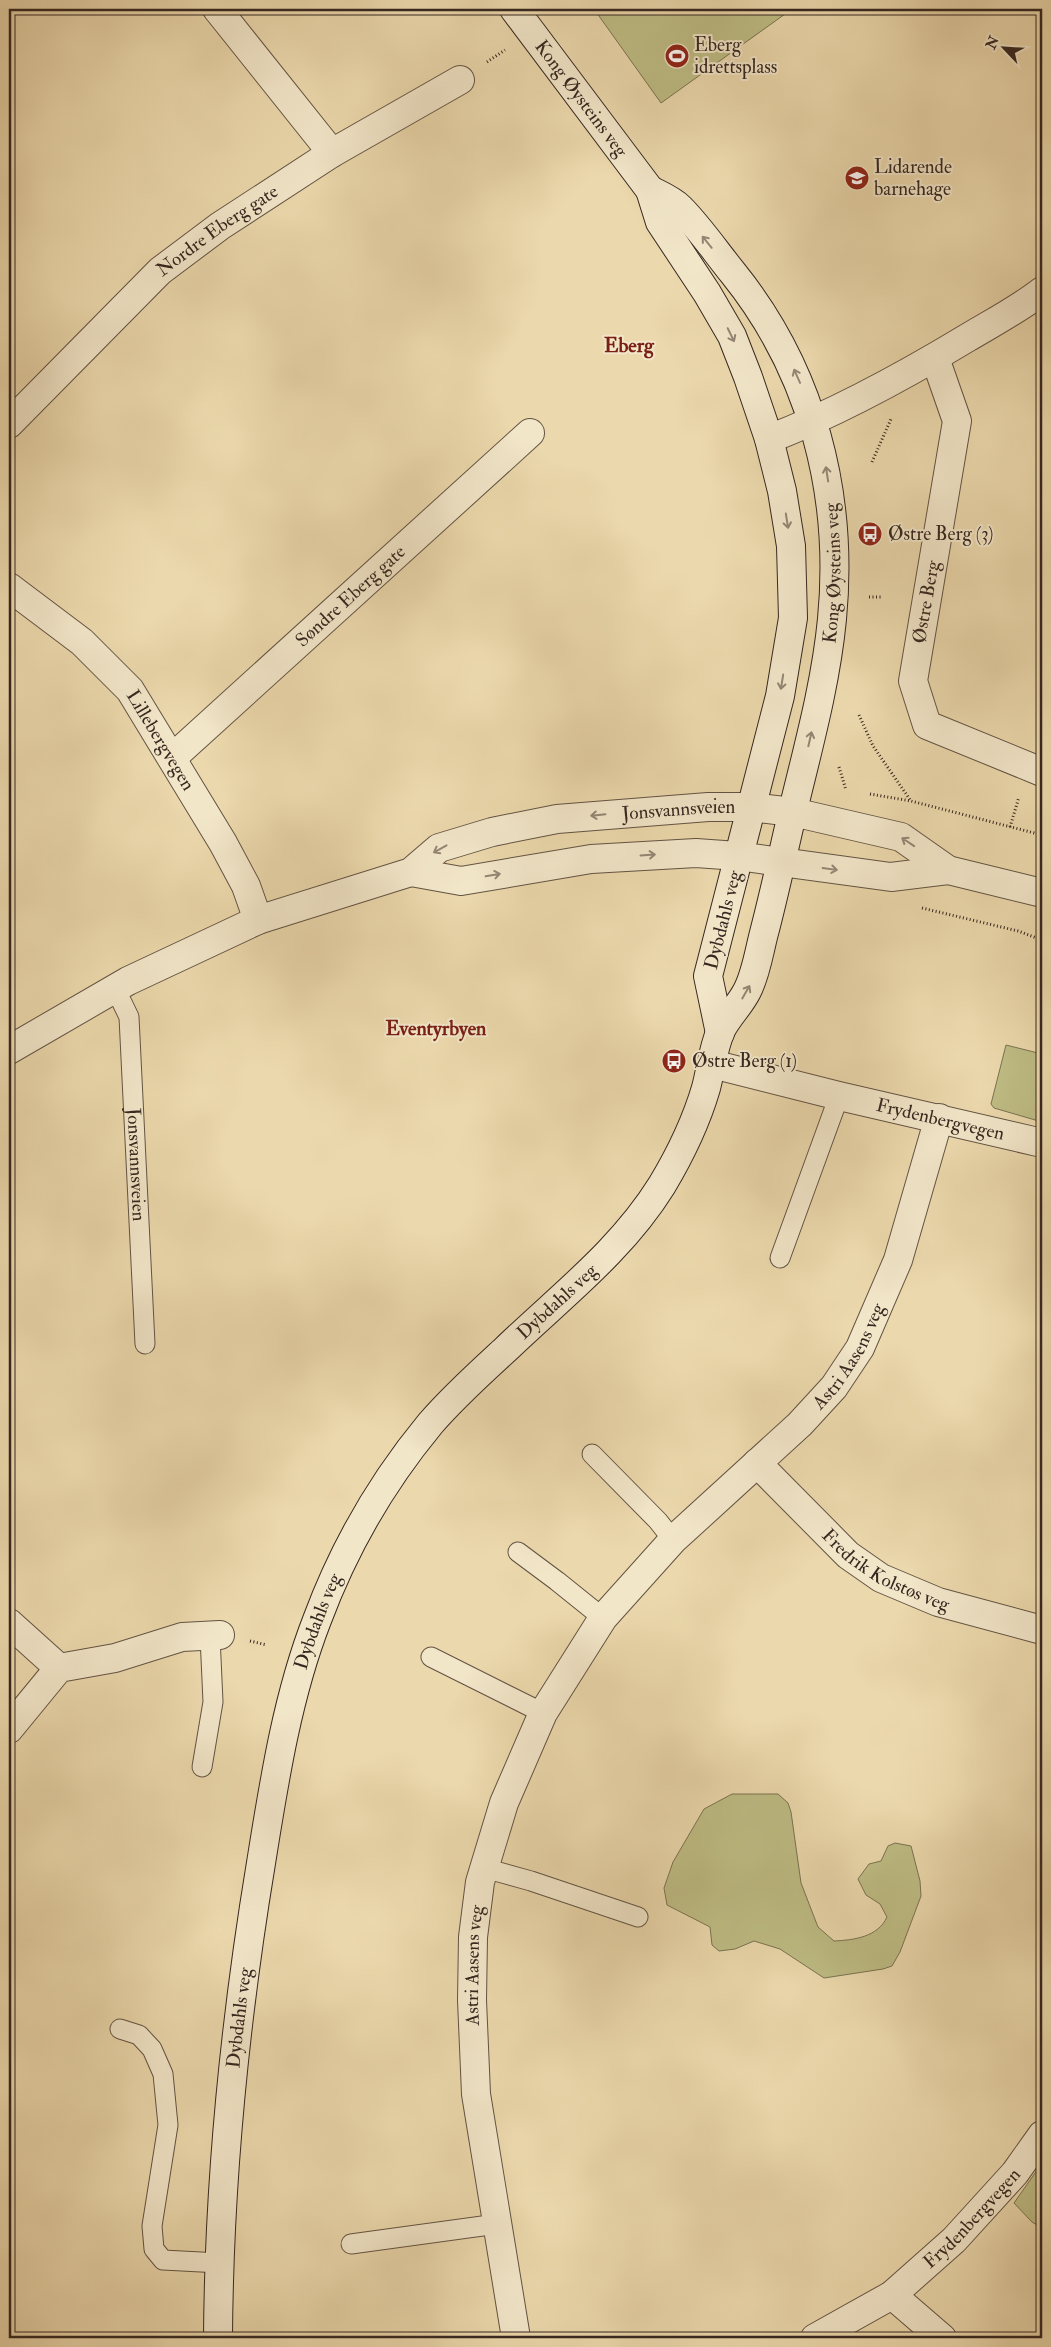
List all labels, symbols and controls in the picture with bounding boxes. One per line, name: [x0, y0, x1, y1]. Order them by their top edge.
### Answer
north arrow: [978, 22, 1028, 72]
place label: Eberg idrettsplass: [694, 33, 777, 80]
text: N: [982, 33, 1003, 53]
street label: Kong Øysteins veg: [529, 35, 633, 162]
sports icon: Eberg idrettsplass: [664, 43, 690, 69]
place label: Lidarende barnehage: [874, 155, 952, 201]
school or university icon: Lidarende barnehage: [844, 165, 870, 191]
street label: Nordre Eberg gate: [151, 179, 283, 282]
one-way arrow: [702, 235, 713, 248]
one-way arrow: [726, 328, 736, 343]
district label: Eberg: [604, 333, 655, 359]
one-way arrow: [791, 369, 801, 384]
one-way arrow: [821, 466, 831, 482]
street label: Kong Øysteins veg: [817, 501, 846, 645]
one-way arrow: [782, 512, 792, 528]
bus stop icon: Østre Berg (3): [857, 521, 883, 547]
place label: Østre Berg (3): [888, 522, 993, 546]
street label: Søndre Eberg gate: [290, 540, 411, 652]
street label: Østre Berg: [907, 558, 945, 645]
one-way arrow: [777, 674, 787, 690]
street label: Lillebergvegen: [121, 685, 200, 795]
one-way arrow: [806, 731, 815, 747]
street label: Jonsvannsveien: [620, 795, 735, 826]
one-way arrow: [590, 810, 606, 820]
one-way arrow: [901, 837, 915, 847]
one-way arrow: [432, 844, 447, 854]
one-way arrow: [640, 850, 656, 860]
one-way arrow: [822, 865, 838, 875]
street label: Dybdahls veg: [699, 867, 747, 972]
one-way arrow: [485, 870, 501, 880]
one-way arrow: [741, 984, 751, 999]
district label: Eventyrbyen: [386, 1016, 487, 1042]
bus stop icon: Østre Berg (1): [661, 1048, 687, 1074]
place label: Østre Berg (1): [692, 1049, 797, 1073]
street label: Frydenbergvegen: [874, 1093, 1007, 1146]
street label: Jonsvannsveien: [121, 1106, 151, 1222]
street label: Dybdahls veg: [512, 1258, 603, 1345]
street label: Astri Aasens veg: [807, 1299, 890, 1415]
street label: Fredrik Kolstøs veg: [817, 1524, 953, 1617]
street label: Dybdahls veg: [289, 1569, 347, 1673]
street label: Astri Aasens veg: [460, 1903, 489, 2027]
street label: Dybdahls veg: [221, 1966, 257, 2069]
street label: Frydenbergvegen: [918, 2163, 1026, 2274]

